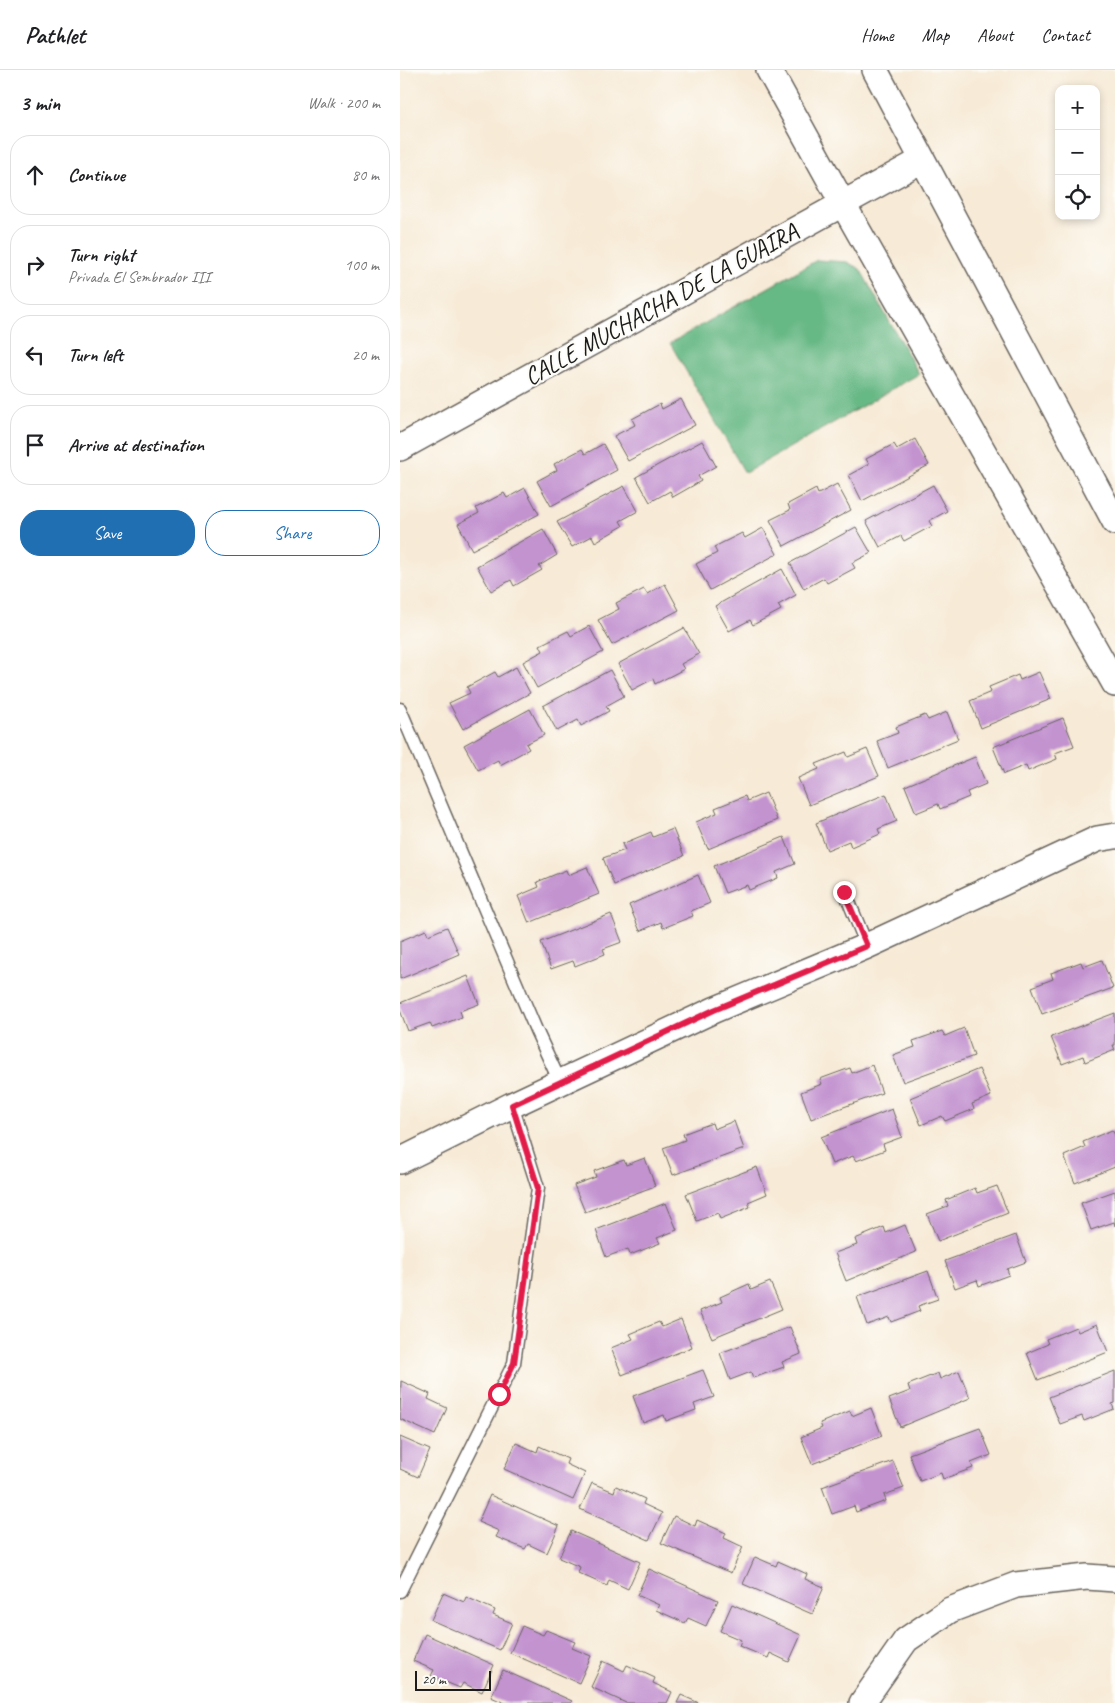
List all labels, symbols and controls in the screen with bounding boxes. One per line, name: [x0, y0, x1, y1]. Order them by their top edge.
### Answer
text: Pathlet: [25, 20, 85, 50]
text: Home: [861, 24, 894, 46]
text: Map: [922, 24, 949, 46]
text: About: [977, 24, 1013, 46]
text: Contact: [1041, 24, 1090, 46]
map controls: [1055, 85, 1100, 220]
button: +: [1055, 85, 1100, 130]
text: 3 min: [20, 90, 60, 116]
text: Walk · 200 m: [308, 93, 380, 113]
button: −: [1055, 130, 1100, 175]
icon: ahead: [21, 161, 49, 189]
text: Continue: [68, 163, 125, 187]
text: 80 m: [352, 165, 379, 185]
button: locate: [1055, 175, 1100, 220]
street label: CALLE MUCHACHA DE LA GUAIRA: [518, 215, 804, 393]
text: Turn right: [68, 243, 135, 267]
icon: right: [21, 251, 49, 279]
text: 100 m: [345, 255, 379, 275]
text: Privada El Sembrador III: [68, 267, 210, 287]
icon: left: [21, 341, 49, 369]
text: Turn left: [68, 343, 123, 367]
text: 20 m: [352, 345, 379, 365]
icon: arrive: [21, 431, 49, 459]
text: Arrive at destination: [68, 433, 204, 457]
button: Save: [20, 510, 195, 556]
button: Share: [205, 510, 380, 556]
route end: [833, 881, 856, 904]
route start: [488, 1383, 511, 1406]
scale bar: [415, 1668, 491, 1691]
text: 20 m: [422, 1671, 446, 1688]

